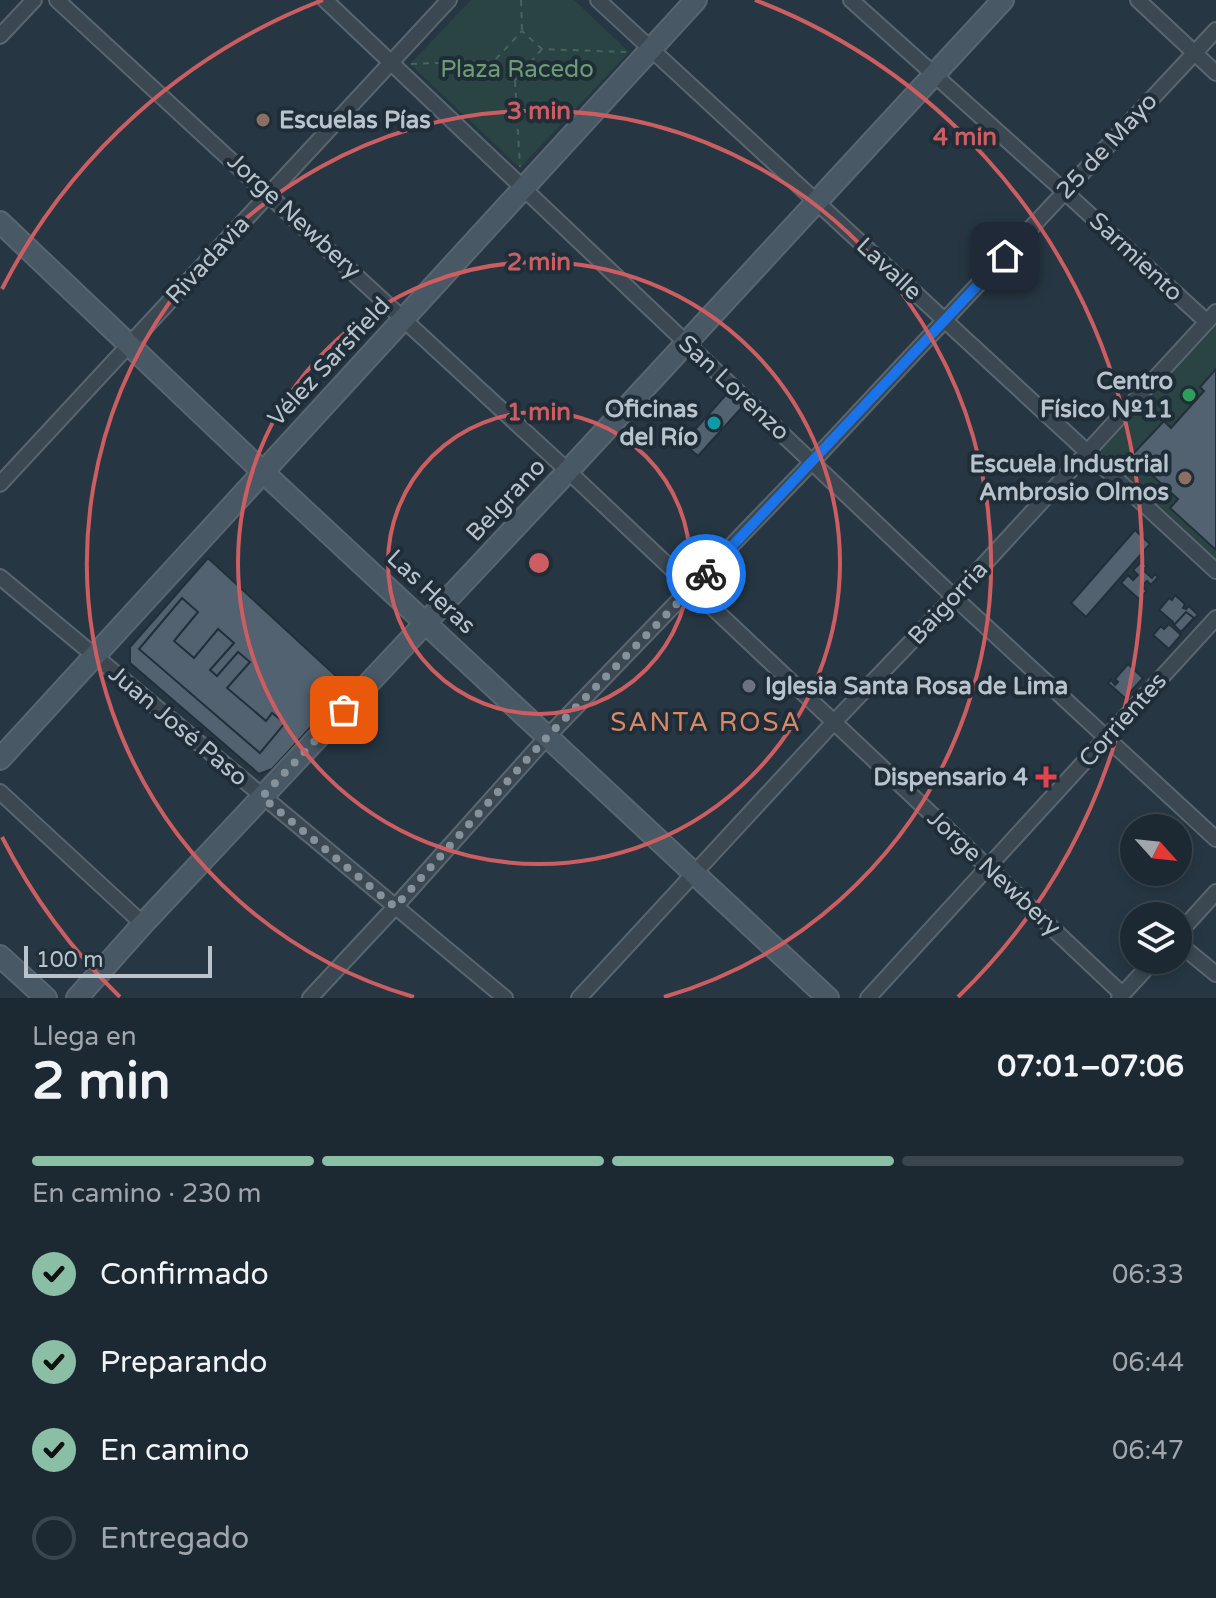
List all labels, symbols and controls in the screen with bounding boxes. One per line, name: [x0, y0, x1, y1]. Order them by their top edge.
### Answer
park label: Plaza Racedo: [440, 55, 594, 84]
street label: 25 de Mayo: [1050, 87, 1164, 205]
text: 3 min: [507, 97, 571, 126]
place label: Escuelas Pías: [279, 106, 431, 135]
marker: Escuelas Pías: [254, 111, 272, 129]
text: 4 min: [933, 123, 997, 152]
street label: Jorge Newbery: [221, 147, 367, 285]
street label: Sarmiento: [1083, 207, 1189, 307]
street label: Rivadavia: [160, 210, 256, 310]
pin: [971, 222, 1039, 290]
street label: Lavalle: [850, 232, 928, 306]
icon: home: [983, 234, 1027, 278]
text: 2 min: [507, 248, 571, 277]
street label: Vélez Sarsfield: [262, 292, 396, 432]
street label: San Lorenzo: [673, 329, 795, 447]
place label: Centro Físico Nº11: [1040, 367, 1173, 424]
marker: Centro Físico Nº11: [1180, 386, 1198, 404]
place label: Oficinas del Río: [605, 395, 698, 452]
text: 1 min: [507, 398, 571, 427]
marker: Oficinas del Río: [705, 414, 723, 432]
place label: Escuela Industrial Ambrosio Olmos: [969, 450, 1169, 507]
street label: Belgrano: [460, 452, 552, 548]
marker: Escuela Industrial Ambrosio Olmos: [1176, 469, 1194, 487]
courier: [666, 534, 746, 614]
street label: Las Heras: [381, 544, 481, 640]
centre of rings: [525, 549, 553, 577]
icon: bike: [684, 552, 728, 596]
street label: Baigorria: [902, 555, 994, 651]
street label: Juan José Paso: [103, 659, 253, 793]
street label: Corrientes: [1073, 667, 1173, 773]
place label: Iglesia Santa Rosa de Lima: [765, 672, 1068, 701]
pin: [310, 676, 378, 744]
marker: Iglesia Santa Rosa de Lima: [740, 677, 758, 695]
icon: bag: [322, 688, 366, 732]
district label: SANTA ROSA: [610, 707, 802, 738]
place label: Dispensario 4: [873, 763, 1028, 792]
marker: Dispensario 4: [1035, 766, 1057, 788]
street label: Jorge Newbery: [921, 804, 1067, 942]
north arrow: [1120, 814, 1192, 886]
map controls: [1120, 814, 1192, 974]
button: layers: [1120, 902, 1192, 974]
scale bar: [24, 942, 212, 978]
text: 100 m: [36, 947, 103, 973]
text: Llega en: [32, 1021, 137, 1052]
text: 07:01–07:06: [997, 1048, 1184, 1085]
text: 2 min: [32, 1050, 171, 1113]
text: En camino · 230 m: [32, 1178, 261, 1209]
icon: check: [32, 1252, 76, 1296]
text: Confirmado: [100, 1256, 269, 1293]
text: 06:33: [1112, 1259, 1184, 1290]
icon: check: [32, 1340, 76, 1384]
text: Preparando: [100, 1344, 268, 1381]
text: 06:44: [1112, 1347, 1184, 1378]
icon: check: [32, 1428, 76, 1472]
text: En camino: [100, 1432, 249, 1469]
text: 06:47: [1112, 1435, 1184, 1466]
text: Entregado: [100, 1520, 249, 1557]

